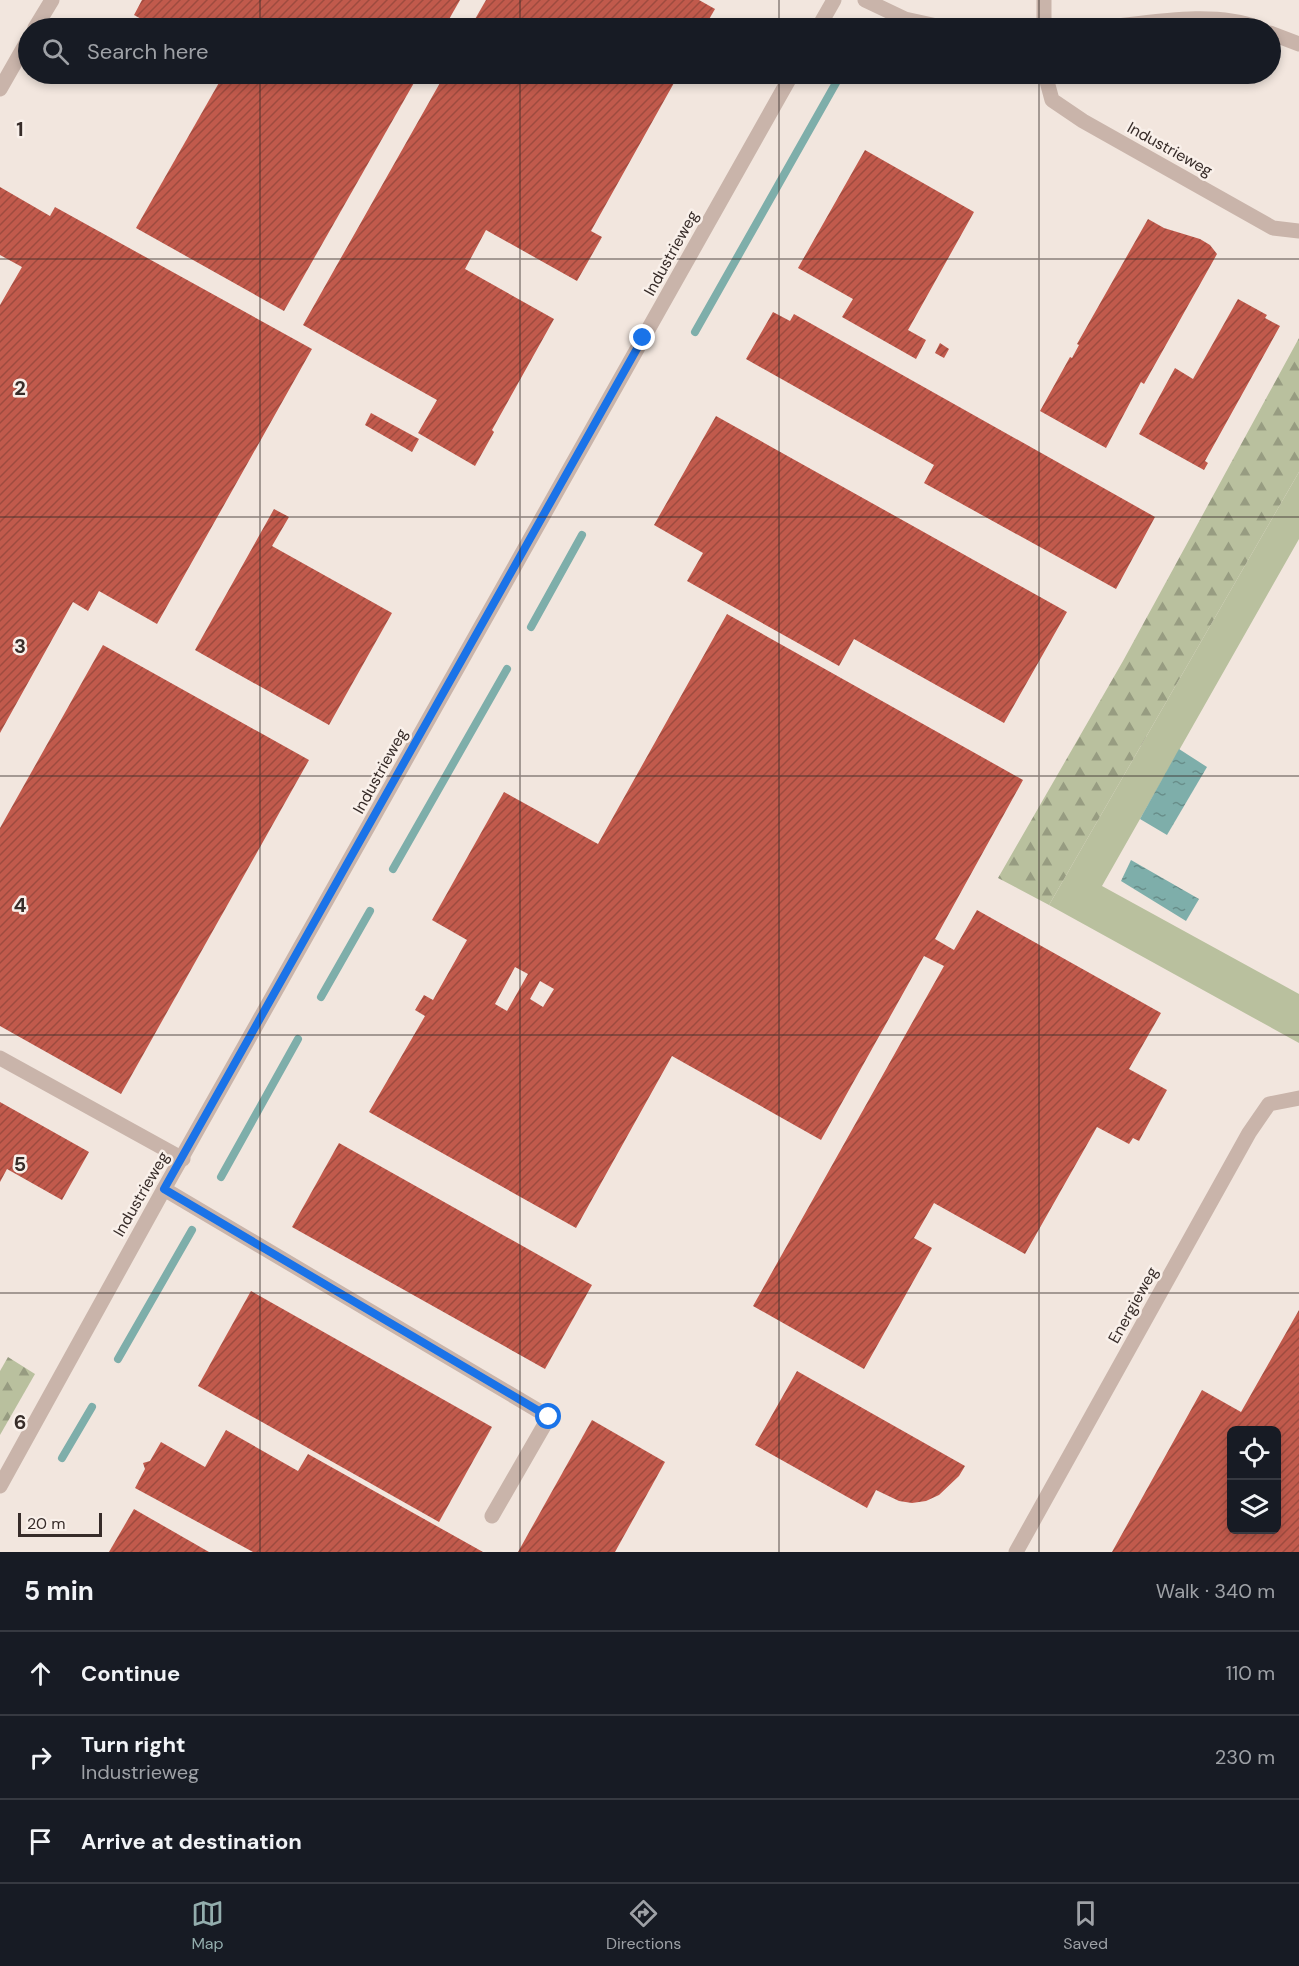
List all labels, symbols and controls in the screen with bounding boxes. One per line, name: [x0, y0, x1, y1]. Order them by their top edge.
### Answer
search box: [18, 18, 1281, 84]
icon: search: [39, 35, 72, 68]
text: Search here: [87, 37, 208, 66]
text: 1: [16, 116, 24, 142]
street label: Industrieweg: [1124, 117, 1216, 181]
street label: Industrieweg: [639, 207, 703, 299]
route end: [629, 324, 655, 350]
text: 2: [14, 375, 26, 401]
text: 3: [14, 633, 26, 659]
street label: Industrieweg: [348, 725, 412, 817]
text: 4: [14, 892, 27, 918]
street label: Industrieweg: [108, 1148, 174, 1240]
text: 5: [14, 1151, 26, 1177]
street label: Energieweg: [1103, 1263, 1163, 1347]
route start: [535, 1403, 561, 1429]
text: 6: [14, 1409, 26, 1435]
map controls: [1227, 1426, 1281, 1534]
button: locate: [1227, 1426, 1281, 1480]
button: layers: [1227, 1480, 1281, 1534]
scale bar: [18, 1510, 102, 1538]
text: 20 m: [27, 1513, 66, 1534]
text: 5 min: [24, 1574, 94, 1608]
text: Walk · 340 m: [1156, 1578, 1275, 1604]
icon: ahead: [24, 1657, 57, 1690]
text: Continue: [81, 1659, 180, 1688]
text: 110 m: [1226, 1660, 1275, 1686]
text: Turn right: [81, 1730, 186, 1759]
icon: right: [24, 1741, 57, 1774]
text: 230 m: [1215, 1744, 1275, 1770]
text: Industrieweg: [81, 1759, 199, 1785]
icon: arrive: [24, 1825, 57, 1858]
text: Arrive at destination: [81, 1827, 302, 1856]
tab: Map: [191, 1897, 224, 1954]
tab: Directions: [606, 1897, 681, 1954]
tab: Saved: [1063, 1897, 1108, 1954]

